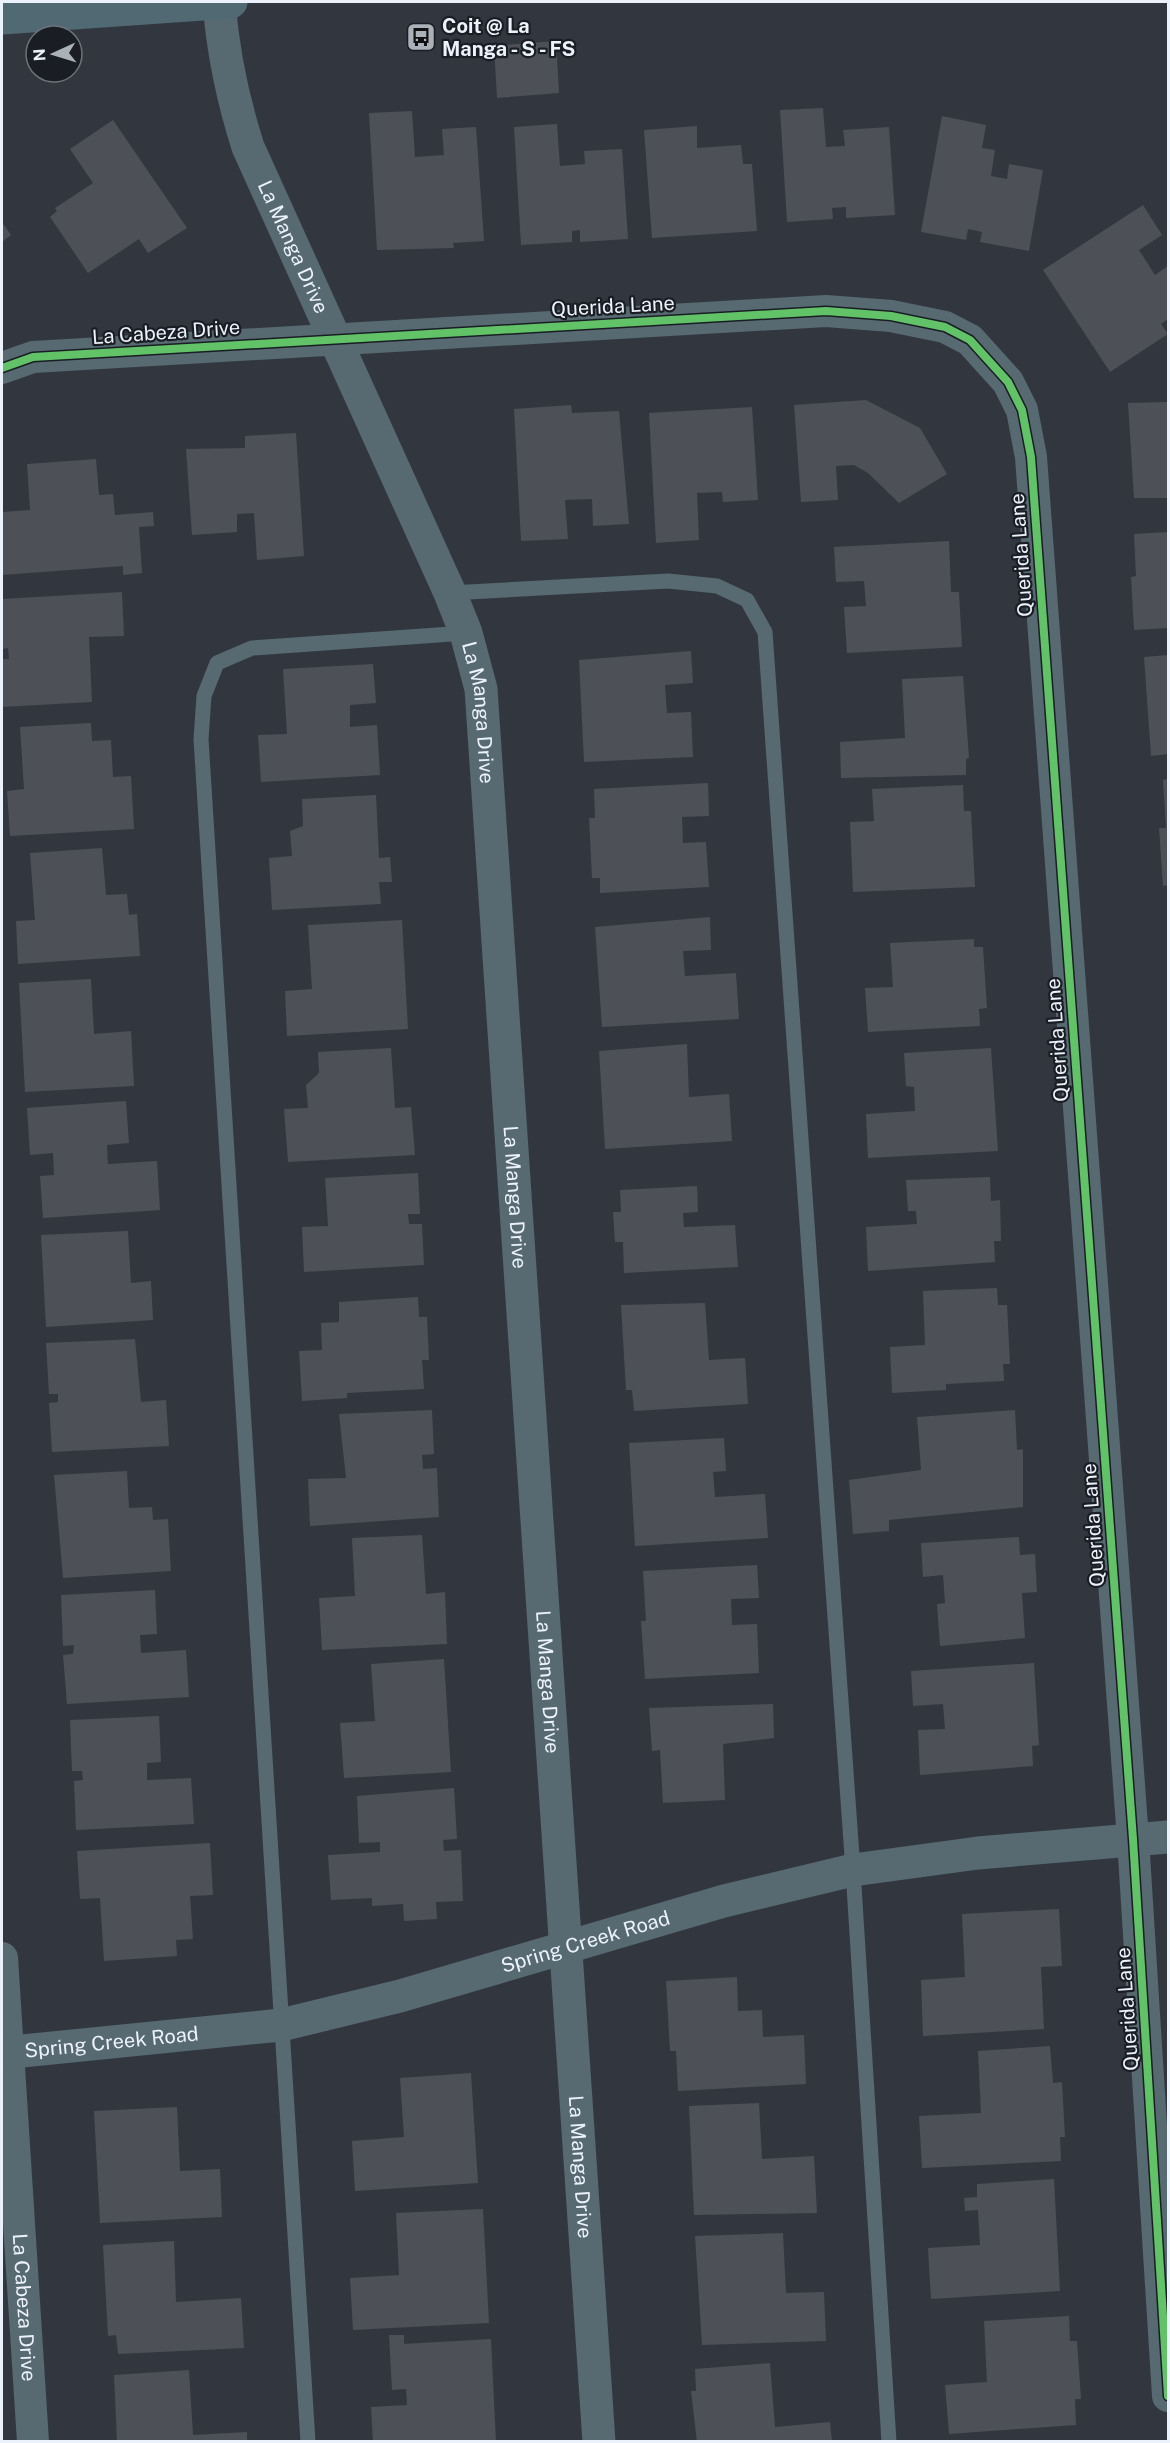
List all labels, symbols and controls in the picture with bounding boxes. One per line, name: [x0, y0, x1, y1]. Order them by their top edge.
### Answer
place label: Coit @ La Manga - S - FS: [442, 14, 575, 61]
bus stop icon: Coit @ La Manga - S - FS: [405, 21, 437, 53]
north arrow: [24, 24, 84, 84]
text: N: [30, 48, 49, 62]
street label: La Manga Drive: [253, 177, 334, 317]
street label: Querida Lane: [551, 291, 675, 321]
street label: La Cabeza Drive: [91, 315, 241, 349]
street label: Querida Lane: [1005, 492, 1037, 618]
street label: La Manga Drive: [457, 639, 499, 784]
street label: Querida Lane: [1041, 977, 1073, 1103]
street label: La Manga Drive: [498, 1125, 532, 1269]
street label: Querida Lane: [1077, 1462, 1109, 1588]
street label: La Manga Drive: [531, 1610, 565, 1754]
street label: Spring Creek Road: [498, 1906, 673, 1978]
street label: Querida Lane: [1111, 1946, 1143, 2072]
street label: Spring Creek Road: [23, 2021, 200, 2063]
street label: La Manga Drive: [564, 2094, 597, 2239]
street label: La Cabeza Drive: [8, 2232, 41, 2382]

